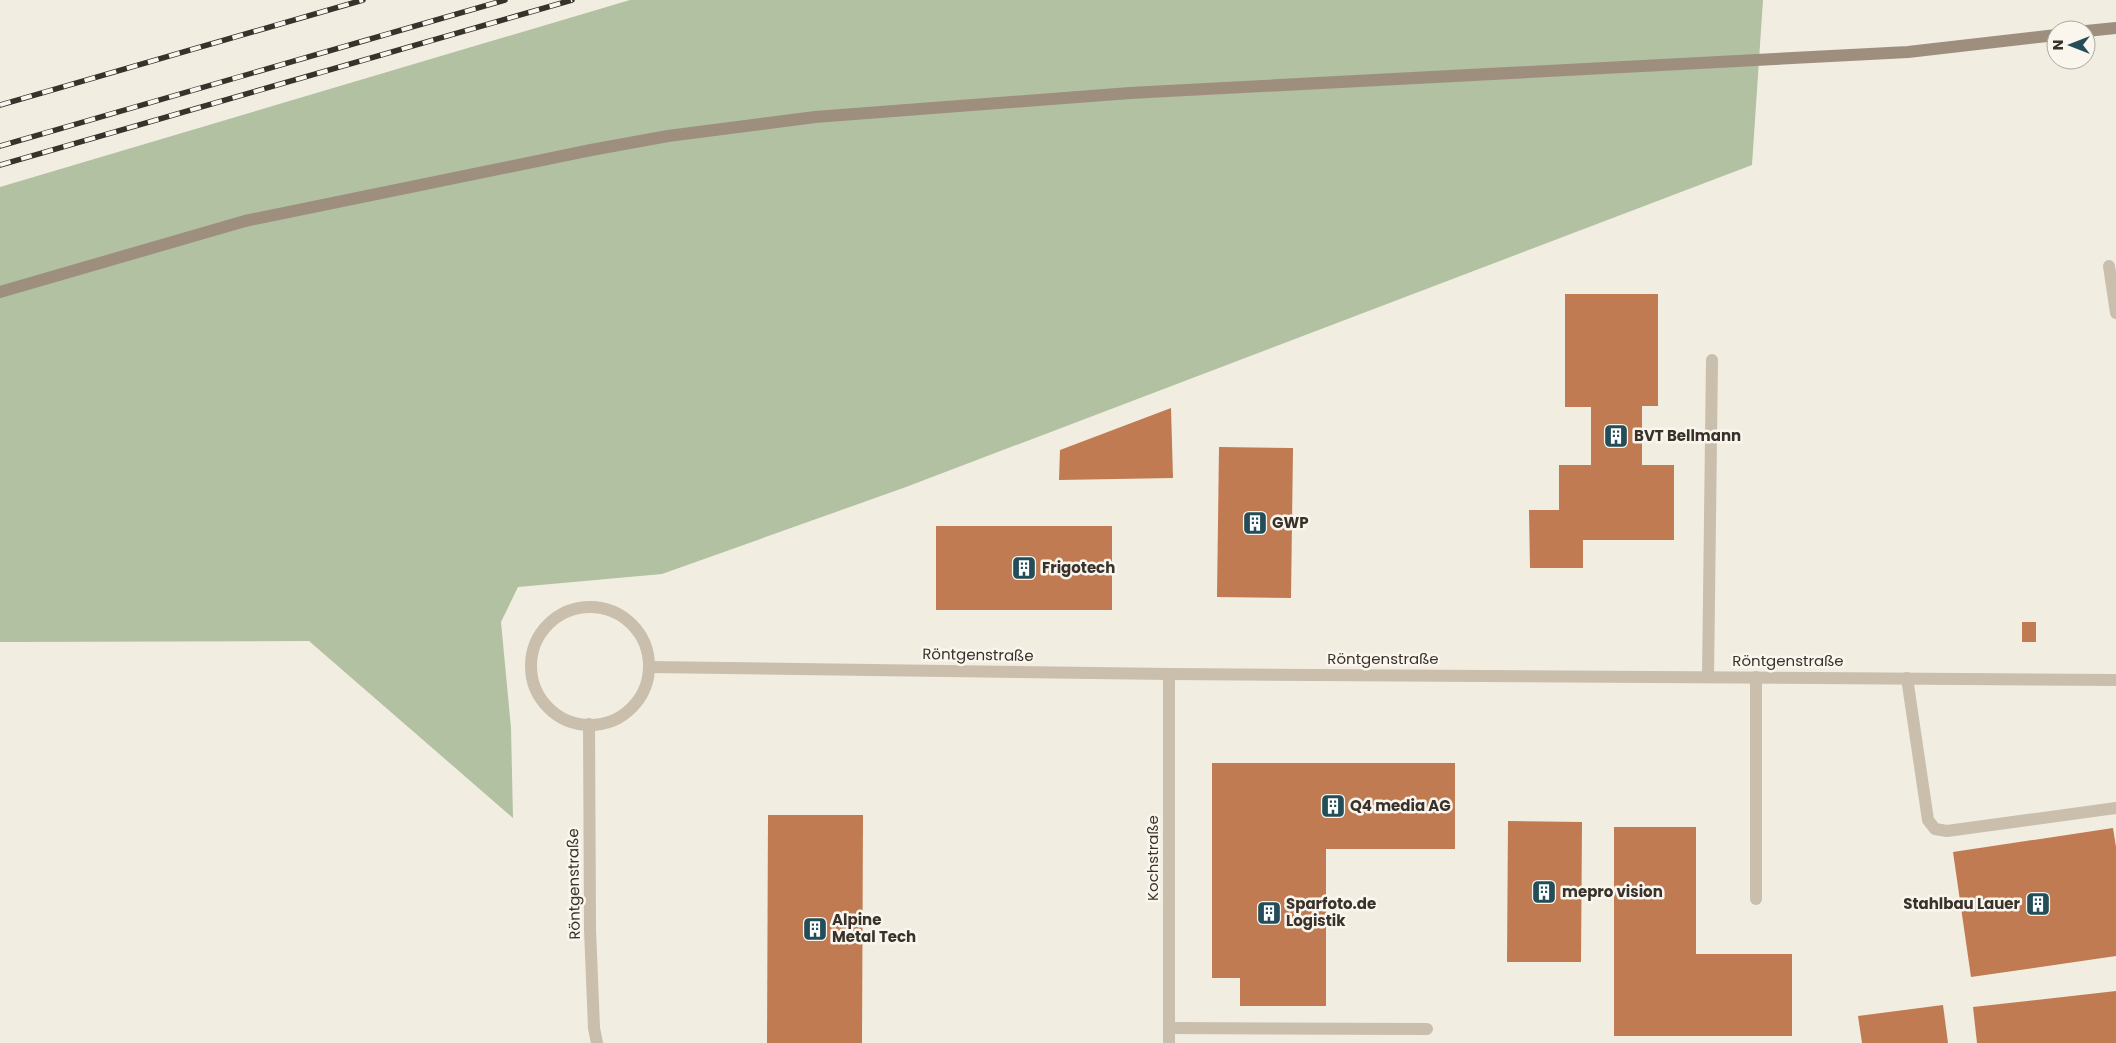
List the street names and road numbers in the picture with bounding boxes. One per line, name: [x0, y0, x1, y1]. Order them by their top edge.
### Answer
street label: Röntgenstraße: [922, 643, 1034, 666]
street label: Röntgenstraße: [1327, 648, 1439, 669]
street label: Röntgenstraße: [1732, 650, 1844, 671]
street label: Kochstraße: [1142, 815, 1163, 901]
street label: Röntgenstraße: [562, 828, 585, 940]

